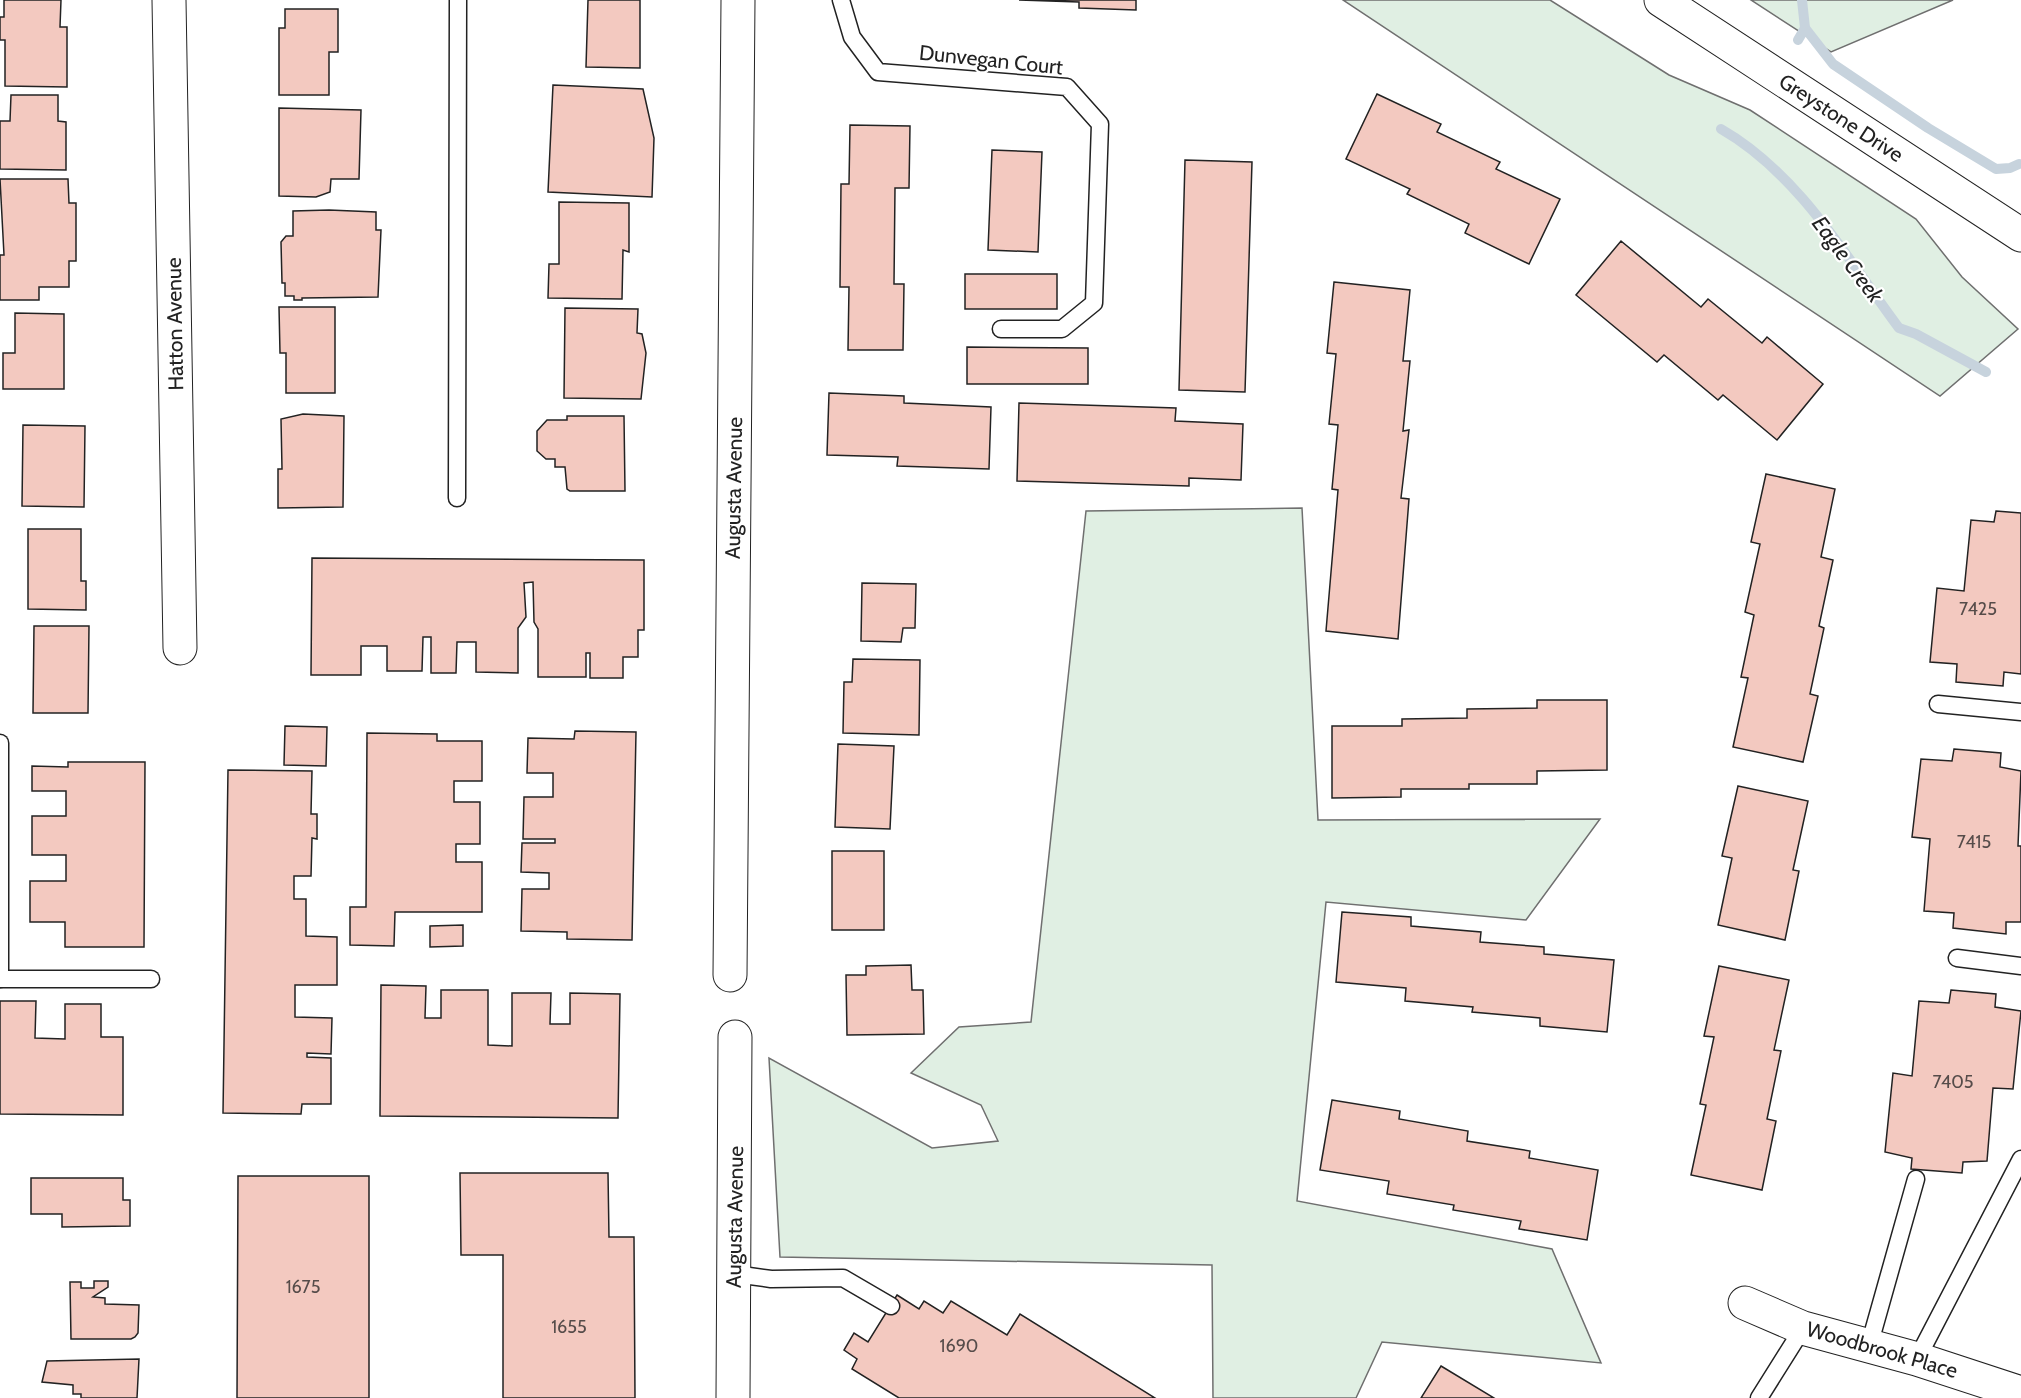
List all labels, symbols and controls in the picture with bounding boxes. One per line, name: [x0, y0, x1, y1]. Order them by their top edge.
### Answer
street label: Dunvegan Court: [918, 40, 1064, 79]
street label: Greystone Drive: [1774, 68, 1908, 167]
water label: Eagle Creek: [1806, 211, 1889, 308]
street label: Hatton Avenue: [161, 257, 188, 391]
street label: Augusta Avenue: [720, 416, 747, 559]
house number: 7425: [1959, 598, 1997, 620]
house number: 7415: [1957, 831, 1991, 853]
house number: 7405: [1932, 1071, 1974, 1093]
street label: Augusta Avenue: [721, 1145, 748, 1288]
house number: 1675: [286, 1276, 320, 1298]
house number: 1655: [551, 1316, 587, 1338]
street label: Woodbrook Place: [1804, 1316, 1961, 1383]
house number: 1690: [940, 1335, 978, 1357]

